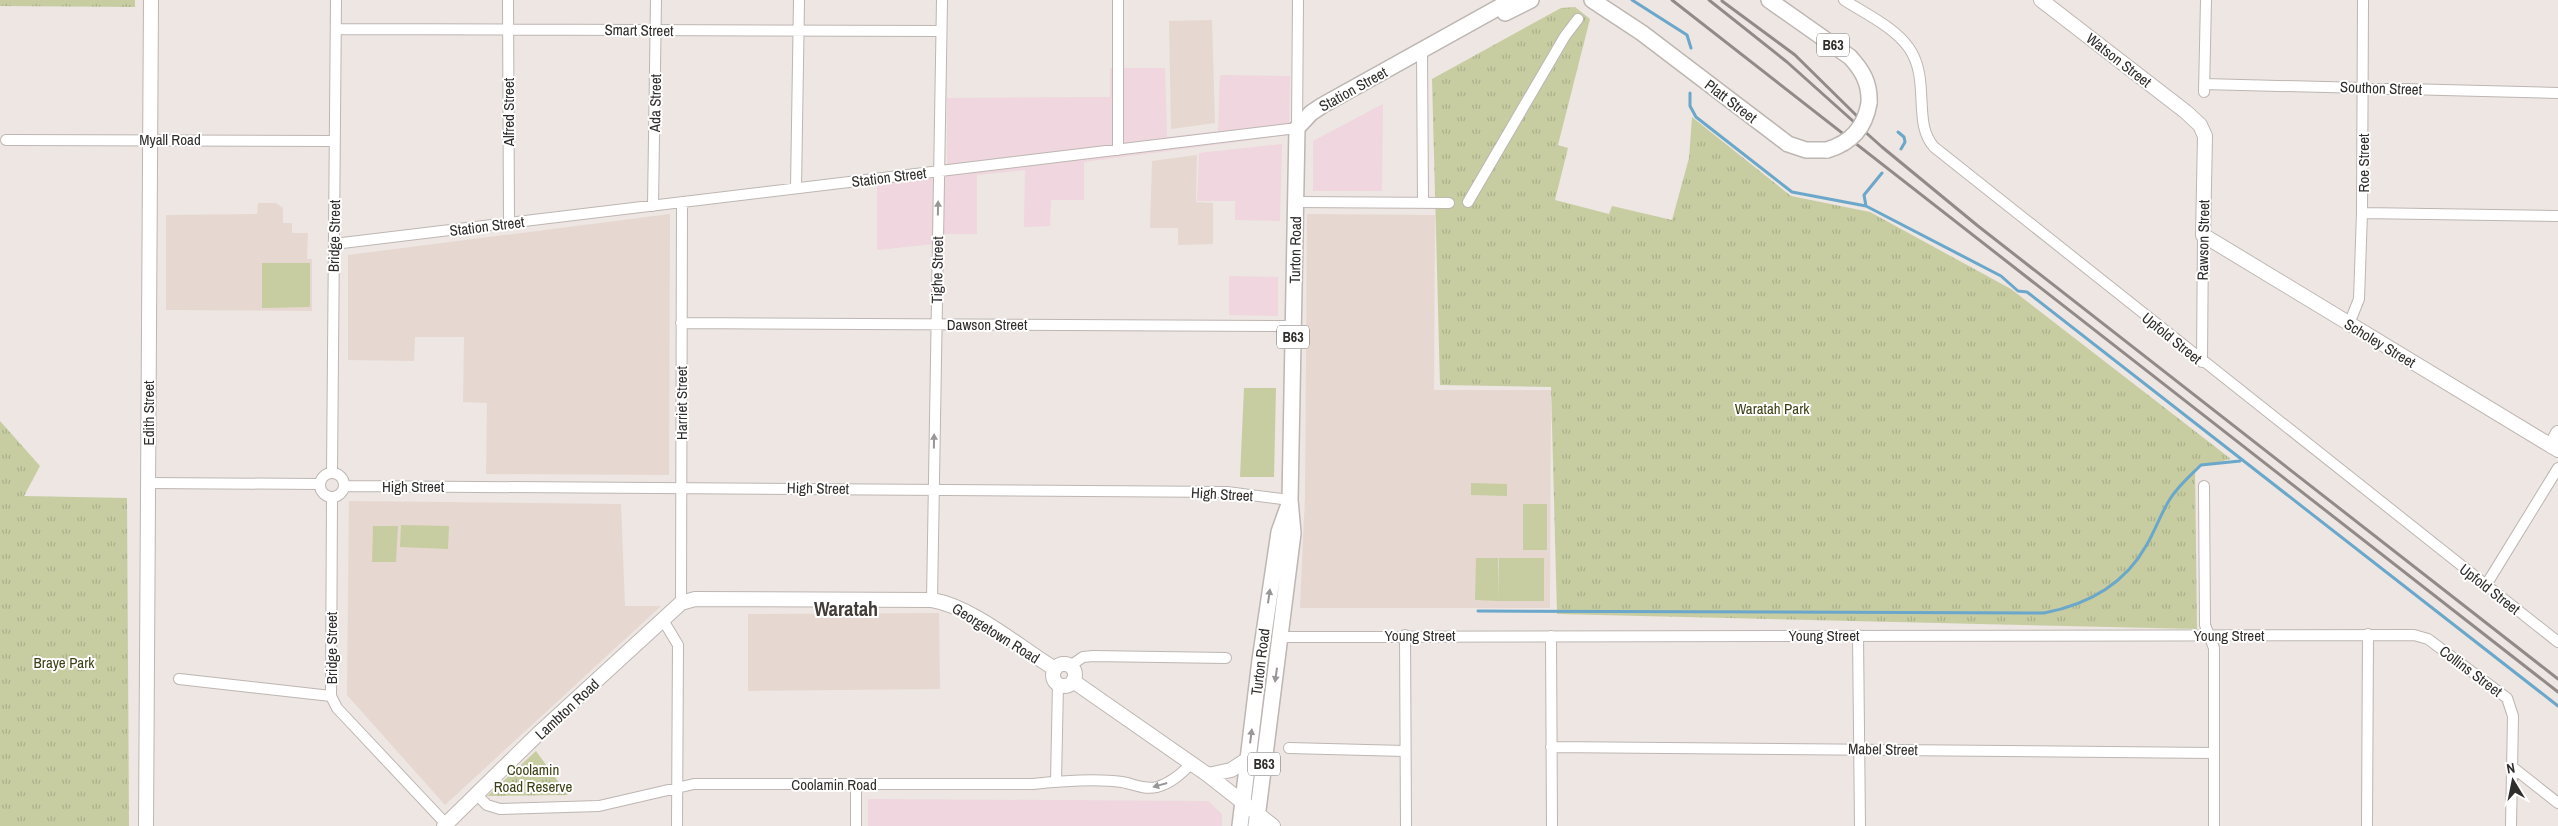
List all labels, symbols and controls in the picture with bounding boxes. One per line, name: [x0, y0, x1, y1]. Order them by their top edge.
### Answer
street label: Smart Street: [604, 19, 674, 41]
street label: Watson Street: [2082, 28, 2156, 92]
road number: B63: [1817, 34, 1849, 56]
street label: Station Street: [1315, 61, 1391, 116]
street label: Ada Street: [644, 73, 666, 133]
street label: Platt Street: [1700, 74, 1762, 128]
street label: Southon Street: [2340, 76, 2423, 100]
street label: Alfred Street: [498, 77, 519, 147]
street label: Myall Road: [139, 129, 201, 150]
street label: Roe Street: [2353, 133, 2374, 192]
street label: Station Street: [850, 162, 928, 192]
street label: Bridge Street: [323, 199, 345, 272]
street label: Rawson Street: [2192, 199, 2214, 281]
one-way arrow: [934, 200, 942, 216]
street label: Station Street: [448, 211, 526, 241]
street label: Turton Road: [1284, 216, 1306, 284]
street label: Tighe Street: [926, 236, 948, 304]
street label: Upfold Street: [2137, 307, 2207, 369]
street label: Scholey Street: [2340, 313, 2420, 373]
street label: Dawson Street: [947, 314, 1028, 335]
road number: B63: [1277, 326, 1309, 348]
street label: Harriet Street: [671, 366, 692, 440]
street label: Edith Street: [138, 380, 159, 445]
park label: Waratah Park: [1735, 398, 1810, 419]
one-way arrow: [930, 432, 938, 448]
street label: High Street: [382, 476, 445, 497]
street label: High Street: [787, 477, 850, 499]
street label: High Street: [1190, 482, 1254, 506]
street label: Upfold Street: [2455, 559, 2525, 620]
one-way arrow: [1266, 588, 1274, 604]
district label: Waratah: [814, 595, 878, 622]
street label: Georgetown Road: [948, 598, 1044, 668]
street label: Bridge Street: [321, 611, 342, 684]
street label: Young Street: [1385, 625, 1456, 646]
street label: Young Street: [1789, 625, 1860, 646]
street label: Young Street: [2194, 625, 2265, 646]
street label: Turton Road: [1245, 627, 1275, 697]
street label: Collins Street: [2435, 640, 2507, 702]
park label: Braye Park: [34, 652, 95, 673]
one-way arrow: [1272, 668, 1280, 684]
street label: Lambton Road: [530, 674, 604, 744]
one-way arrow: [1247, 728, 1255, 744]
street label: Mabel Street: [1848, 738, 1919, 760]
road number: B63: [1248, 752, 1280, 776]
north arrow: [2488, 756, 2538, 806]
park label: Coolamin Road Reserve: [494, 759, 572, 797]
text: N: [2505, 759, 2516, 778]
street label: Coolamin Road: [791, 774, 877, 795]
one-way arrow: [1153, 781, 1168, 789]

